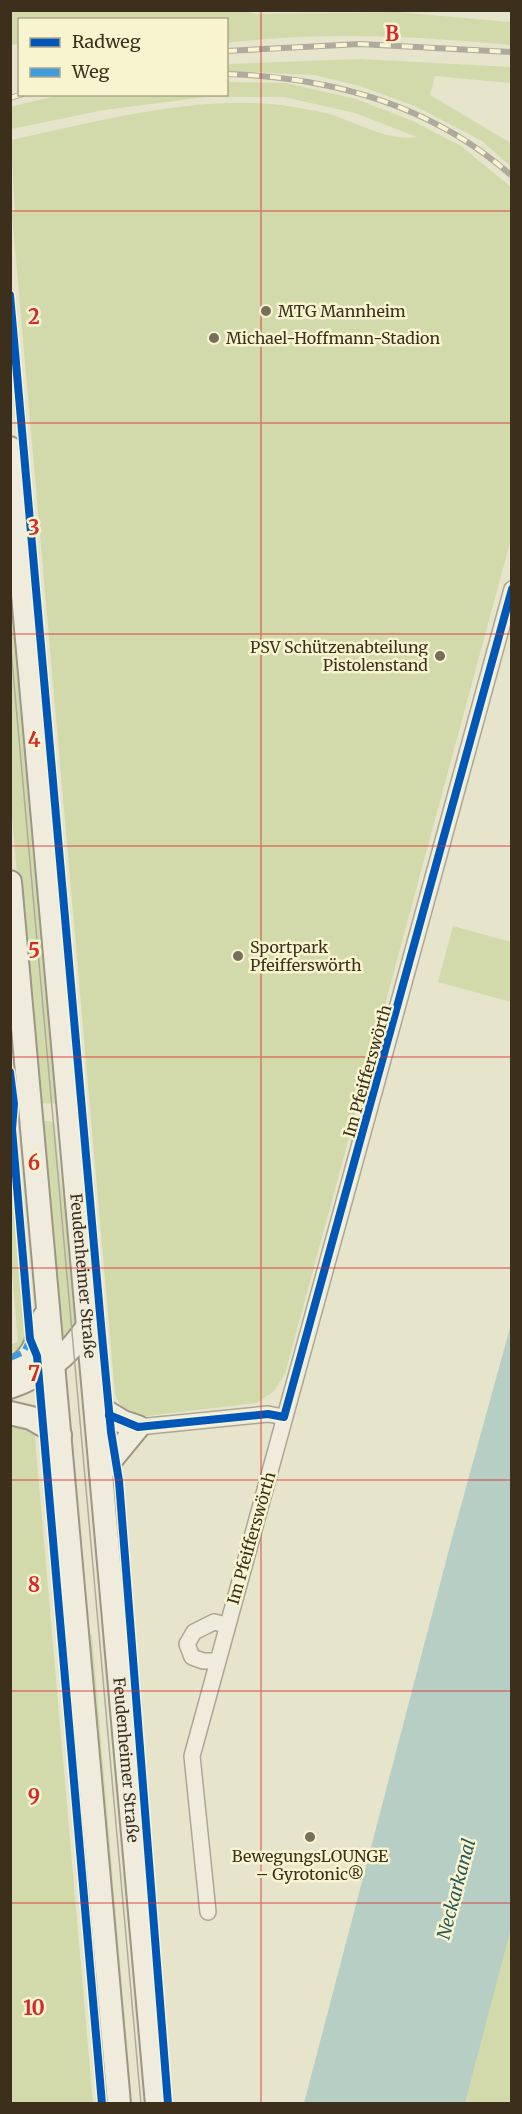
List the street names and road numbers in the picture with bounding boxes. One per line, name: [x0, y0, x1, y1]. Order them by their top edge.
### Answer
street label: Im Pfeifferswörth: [339, 1002, 396, 1140]
street label: Feudenheimer Straße: [66, 1192, 101, 1359]
street label: Im Pfeifferswörth: [223, 1469, 280, 1607]
street label: Feudenheimer Straße: [109, 1676, 144, 1843]

